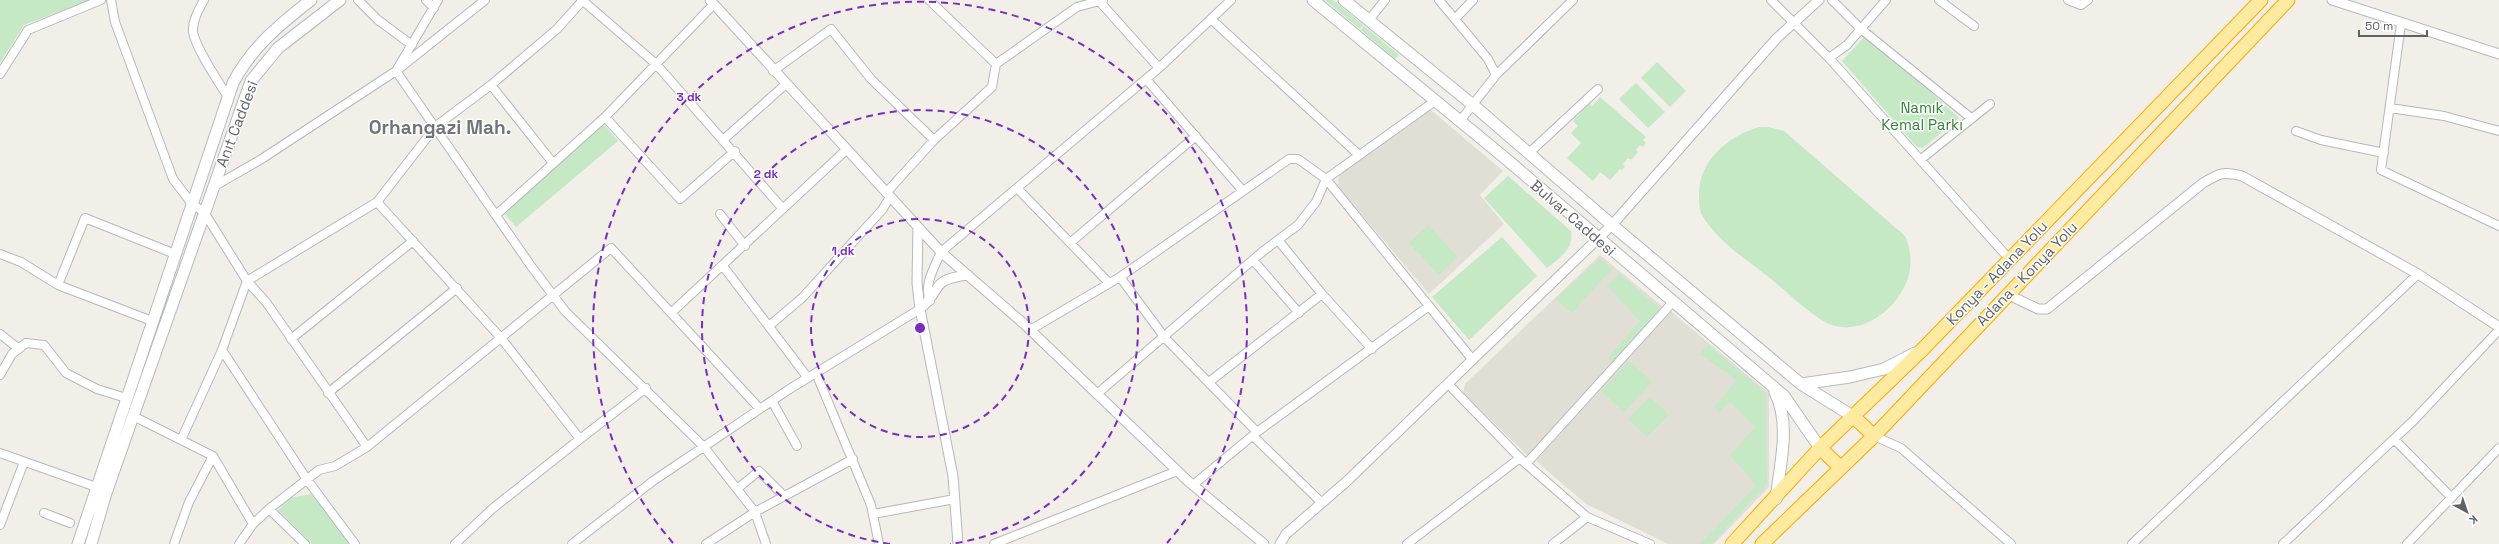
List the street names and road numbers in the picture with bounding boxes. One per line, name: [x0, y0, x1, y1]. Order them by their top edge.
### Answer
street label: Anıt Caddesi: [211, 78, 262, 170]
street label: Bulvar Caddesi: [1527, 175, 1620, 260]
street label: Konya - Adana Yolu: [1942, 217, 2051, 329]
street label: Adana - Konya Yolu: [1972, 217, 2081, 330]

